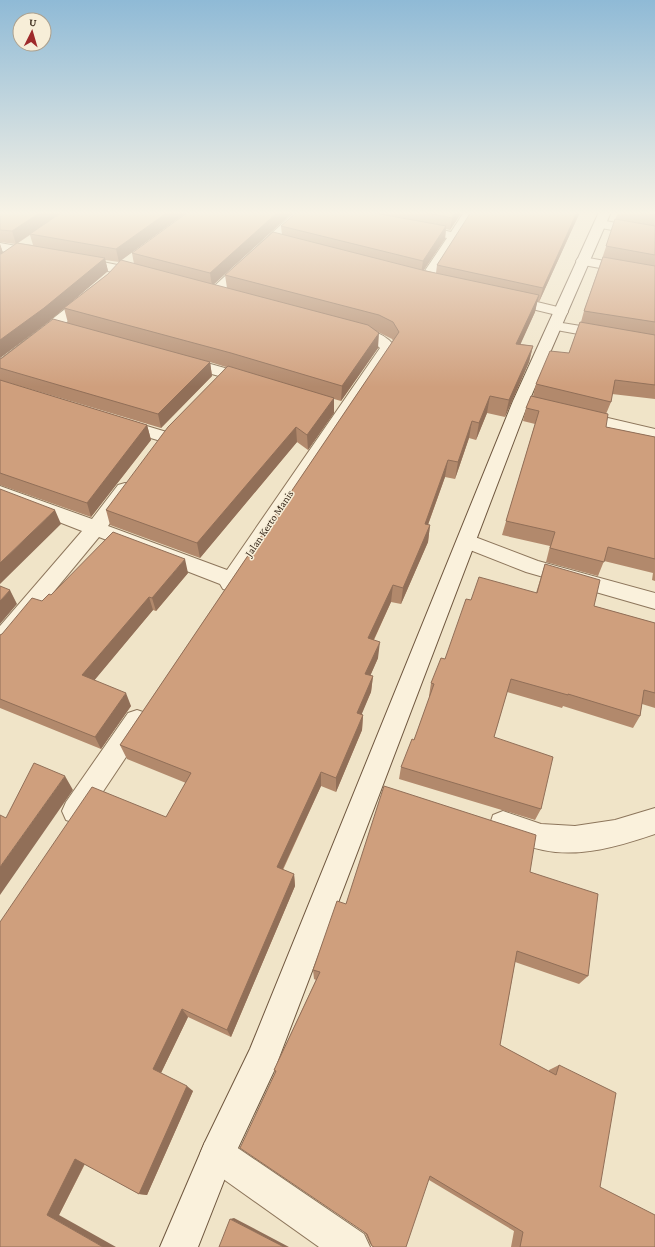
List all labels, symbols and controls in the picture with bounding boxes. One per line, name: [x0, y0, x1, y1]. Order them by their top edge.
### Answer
north arrow: [12, 12, 52, 52]
text: U: [29, 16, 38, 28]
street label: Jalan Kerto Manis: [242, 487, 297, 560]

